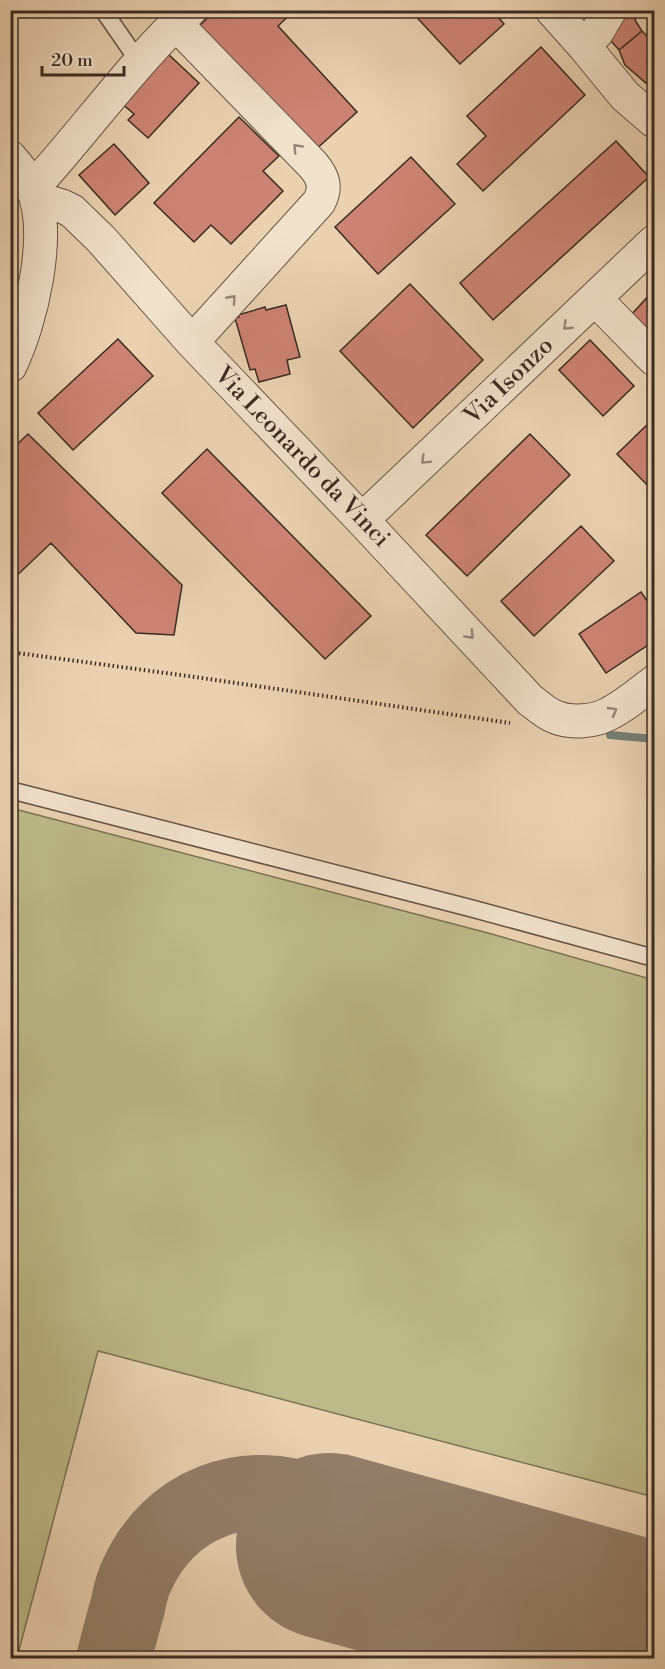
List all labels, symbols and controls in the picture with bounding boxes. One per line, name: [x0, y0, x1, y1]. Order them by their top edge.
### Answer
scale bar: [42, 39, 124, 77]
text: 20 m: [51, 49, 93, 72]
one-way arrow: [293, 145, 304, 155]
one-way arrow: [225, 295, 236, 306]
one-way arrow: [563, 319, 573, 330]
street label: Via Isonzo: [457, 331, 560, 432]
street label: Via Leonardo da Vinci: [207, 360, 396, 554]
one-way arrow: [422, 453, 433, 464]
one-way arrow: [462, 628, 473, 639]
one-way arrow: [607, 706, 617, 718]

